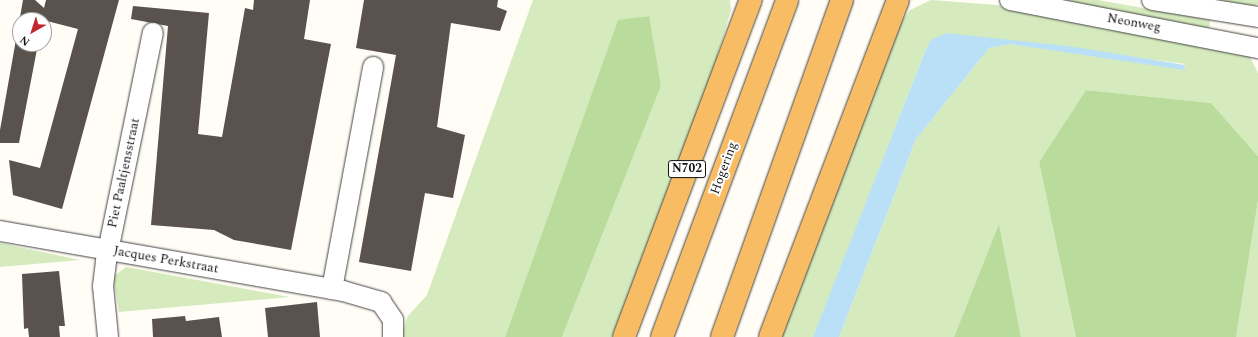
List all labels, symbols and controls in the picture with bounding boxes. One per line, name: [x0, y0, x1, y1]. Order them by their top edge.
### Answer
street label: Neonweg: [1106, 11, 1162, 35]
north arrow: [12, 12, 52, 52]
text: N: [16, 32, 34, 50]
street label: Piet Paaltjensstraat: [105, 117, 143, 229]
street label: Hogering: [707, 140, 741, 196]
road number: N702: [668, 159, 706, 179]
street label: Jacques Perkstraat: [112, 243, 220, 277]

